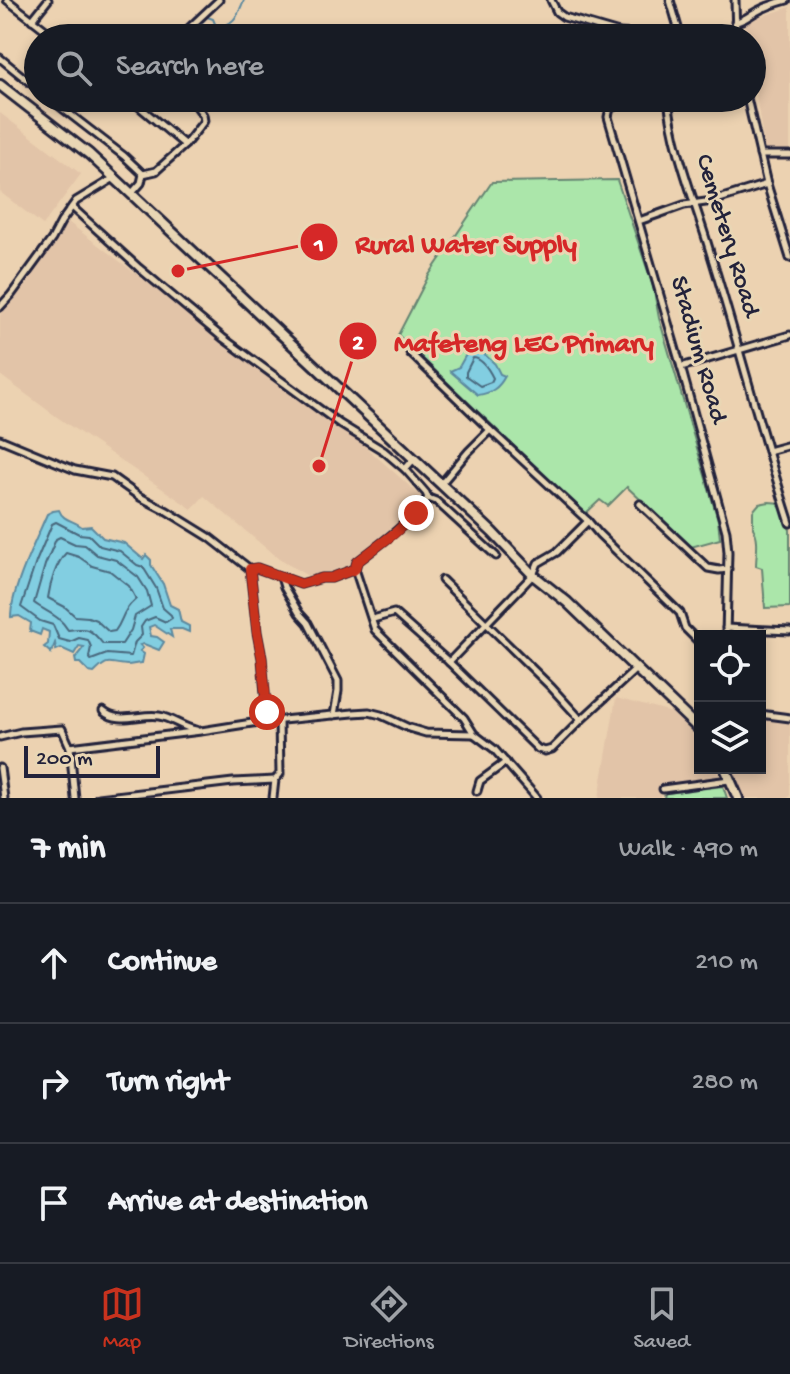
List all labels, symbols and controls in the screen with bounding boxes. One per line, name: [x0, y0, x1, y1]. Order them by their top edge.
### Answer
search box: [24, 24, 766, 112]
icon: search: [52, 46, 96, 90]
text: Search here: [116, 51, 264, 86]
street label: Cemetery Road: [687, 151, 766, 323]
callout: Rural Water Supply: [299, 216, 592, 268]
text: Rural Water Supply: [354, 230, 577, 263]
text: 1: [313, 232, 324, 261]
street label: Stadium Road: [661, 273, 733, 429]
callout: Mafeteng LEC Primary: [338, 315, 670, 367]
text: Mafeteng LEC Primary: [394, 329, 654, 362]
text: 2: [352, 330, 364, 359]
route end: [398, 495, 434, 531]
map controls: [694, 630, 766, 774]
button: locate: [694, 630, 766, 702]
route start: [249, 694, 285, 730]
button: layers: [694, 702, 766, 774]
scale bar: [24, 742, 160, 778]
text: 200 m: [36, 747, 93, 773]
text: 7 min: [32, 830, 105, 870]
text: Walk · 490 m: [619, 835, 758, 866]
icon: ahead: [32, 941, 76, 985]
text: Continue: [108, 946, 217, 981]
text: 210 m: [695, 948, 758, 979]
icon: right: [32, 1061, 76, 1105]
text: Turn right: [108, 1066, 228, 1101]
text: 280 m: [692, 1068, 758, 1099]
icon: arrive: [32, 1181, 76, 1225]
text: Arrive at destination: [108, 1186, 368, 1221]
tab: Map: [100, 1282, 144, 1356]
tab: Directions: [344, 1282, 434, 1356]
tab: Saved: [634, 1282, 690, 1356]

